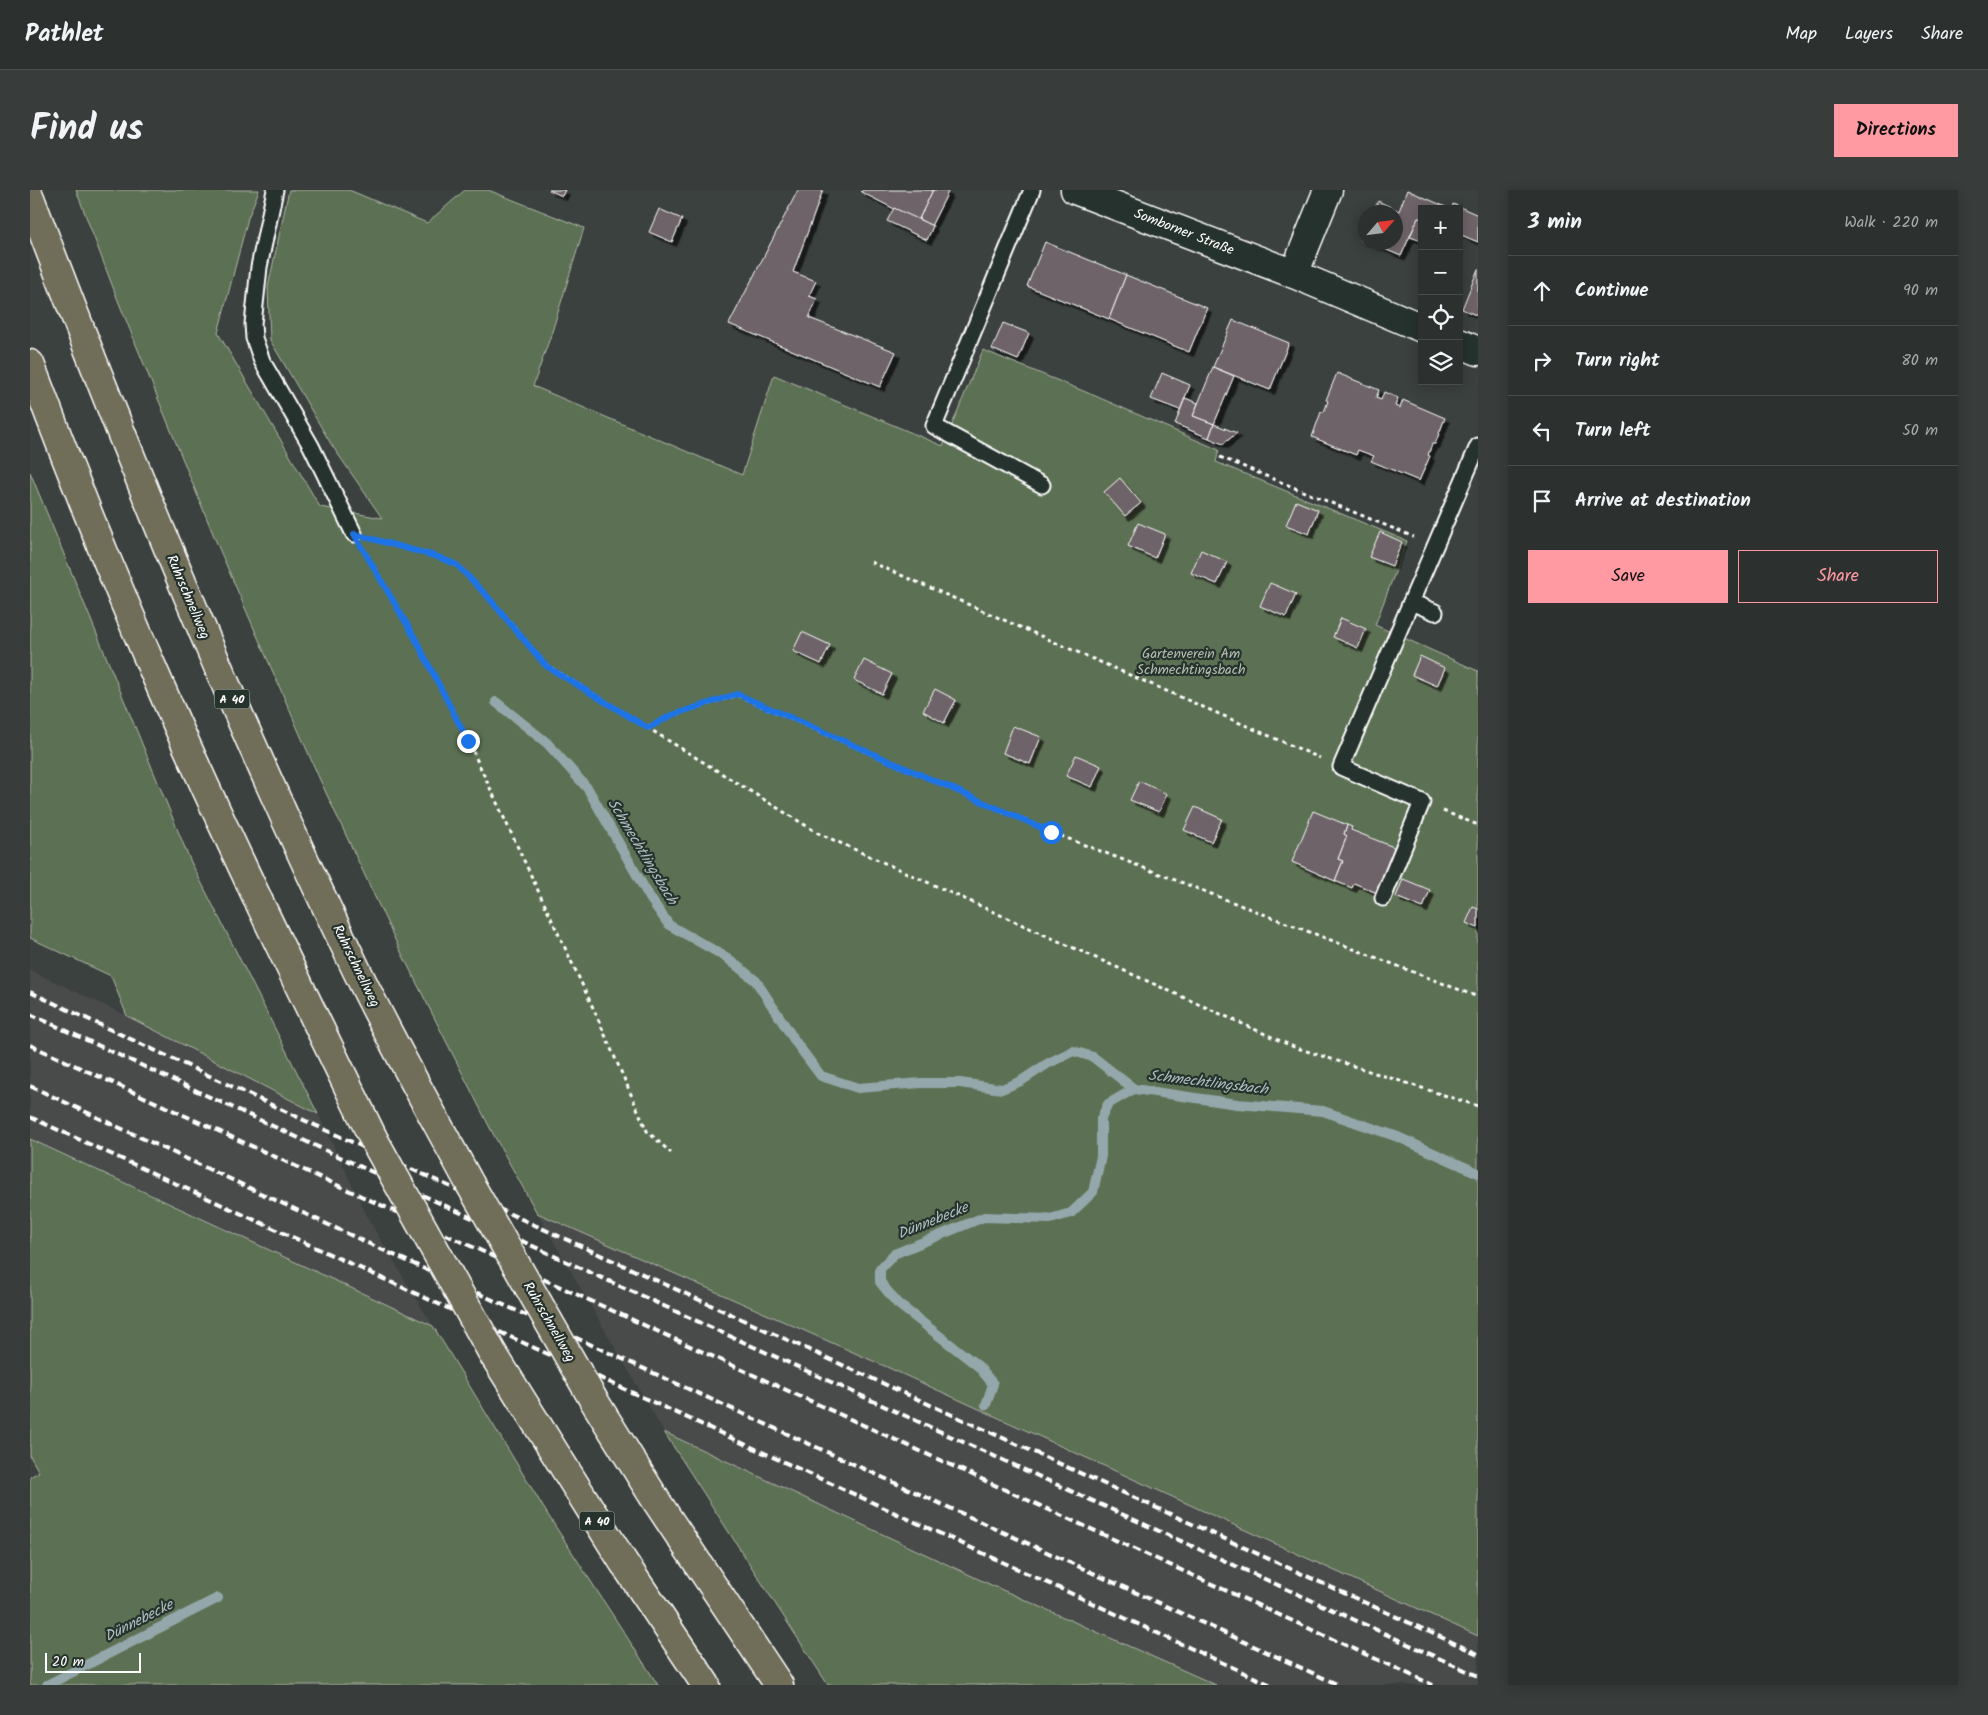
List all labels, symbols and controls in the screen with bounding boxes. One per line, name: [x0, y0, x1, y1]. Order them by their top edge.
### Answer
text: Pathlet: [25, 15, 104, 54]
text: Map: [1786, 20, 1817, 49]
text: Layers: [1845, 20, 1893, 49]
text: Share: [1921, 20, 1963, 49]
text: Find us: [30, 102, 143, 158]
button: Directions: [1834, 104, 1958, 157]
street label: Somborner Straße: [1131, 203, 1238, 261]
north arrow: [1358, 205, 1403, 250]
map controls: [1418, 205, 1463, 385]
button: +: [1418, 205, 1463, 250]
text: 3 min: [1528, 206, 1582, 239]
text: Walk · 220 m: [1844, 210, 1938, 235]
button: −: [1418, 250, 1463, 295]
text: Continue: [1575, 276, 1648, 306]
icon: ahead: [1528, 277, 1556, 305]
text: 90 m: [1903, 278, 1938, 303]
button: locate: [1418, 295, 1463, 340]
button: layers: [1418, 340, 1463, 385]
text: Turn right: [1575, 346, 1660, 376]
icon: right: [1528, 347, 1556, 375]
text: 80 m: [1901, 348, 1938, 373]
text: Turn left: [1575, 416, 1650, 446]
icon: left: [1528, 417, 1556, 445]
text: 50 m: [1902, 418, 1938, 443]
text: Arrive at destination: [1575, 486, 1751, 516]
icon: arrive: [1528, 487, 1556, 515]
button: Save: [1528, 550, 1728, 603]
button: Share: [1738, 550, 1938, 603]
street label: Ruhrschnellweg: [160, 551, 216, 643]
park label: Gartenverein Am Schmechtingsbach: [1137, 643, 1245, 681]
road number: A 40: [214, 689, 250, 708]
route end: [457, 730, 480, 753]
water label: Schmechtlingsbach: [601, 794, 684, 911]
route start: [1040, 821, 1063, 844]
street label: Ruhrschnellweg: [326, 921, 386, 1011]
water label: Schmechtlingsbach: [1147, 1064, 1271, 1102]
water label: Dünnebecke: [894, 1195, 973, 1246]
street label: Ruhrschnellweg: [517, 1278, 581, 1366]
road number: A 40: [580, 1512, 614, 1530]
water label: Dünnebecke: [100, 1593, 179, 1649]
scale bar: [45, 1650, 141, 1673]
text: 20 m: [52, 1651, 84, 1673]

